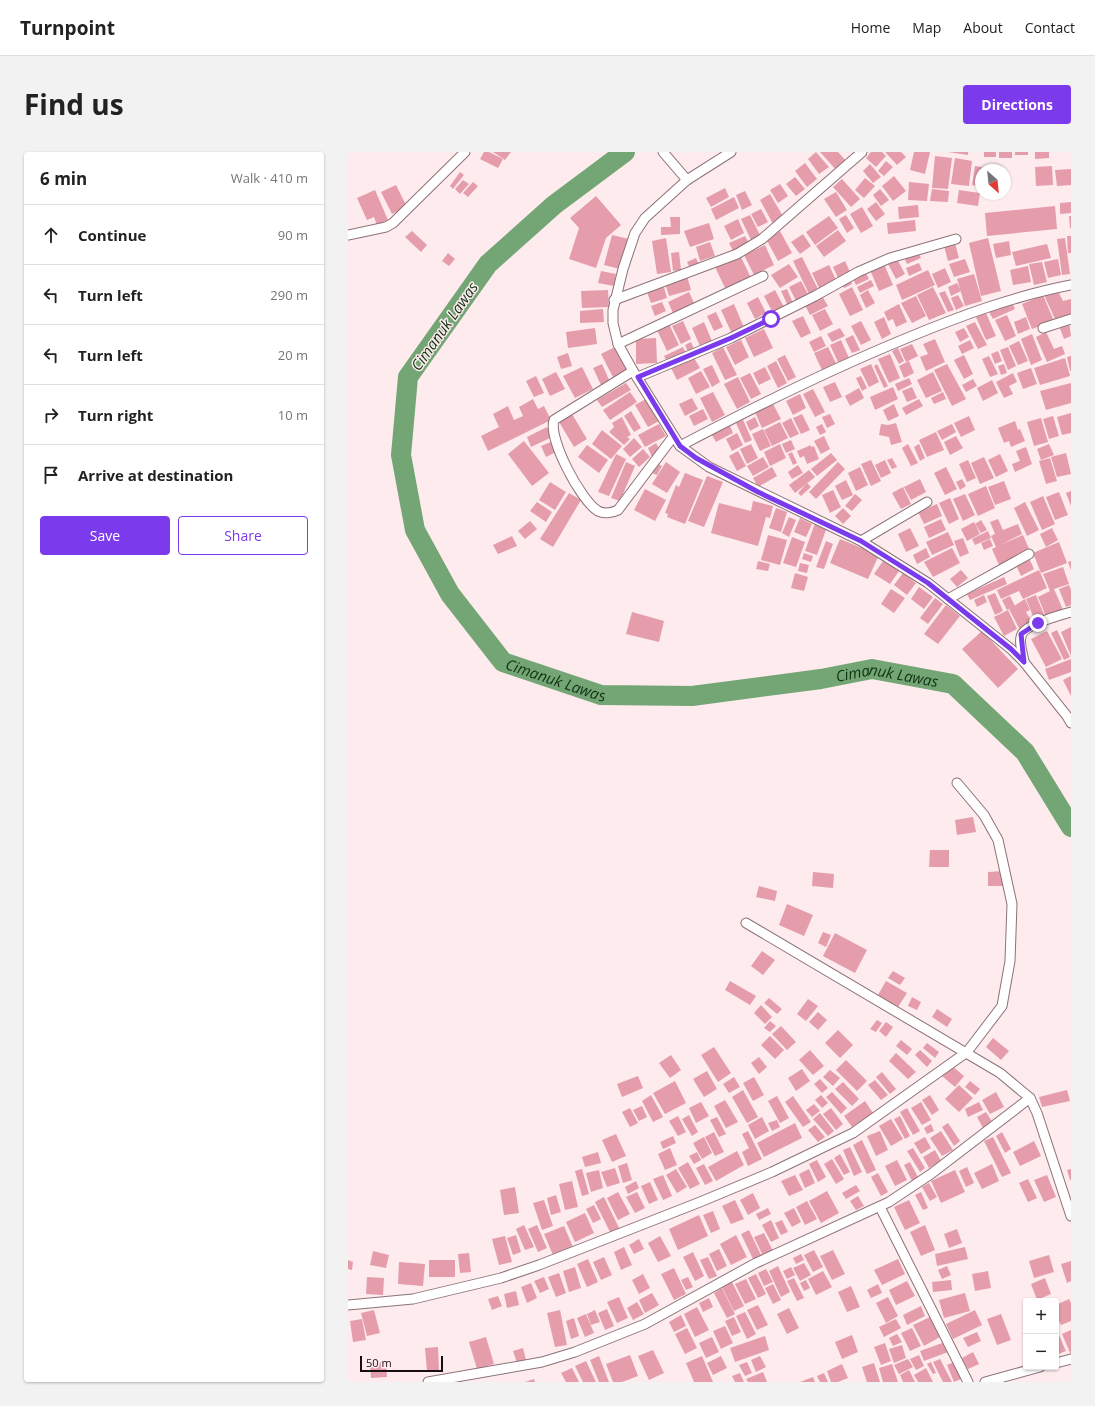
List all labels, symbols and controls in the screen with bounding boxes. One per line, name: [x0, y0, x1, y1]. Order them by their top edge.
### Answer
text: Turnpoint: [20, 15, 115, 41]
text: Home: [851, 18, 890, 37]
text: Map: [912, 18, 941, 37]
text: About: [963, 18, 1003, 37]
text: Contact: [1025, 18, 1075, 37]
text: Find us: [24, 85, 124, 123]
button: Directions: [963, 85, 1071, 124]
north arrow: [975, 164, 1011, 200]
text: 6 min: [40, 167, 87, 190]
text: Walk · 410 m: [231, 169, 308, 187]
icon: ahead: [40, 224, 62, 246]
text: Continue: [78, 225, 146, 245]
text: 90 m: [278, 226, 308, 244]
water label: Cimanuk Lawas: [406, 277, 482, 374]
icon: left: [40, 284, 62, 306]
text: Turn left: [78, 285, 143, 305]
text: 290 m: [270, 286, 308, 304]
route start: [762, 310, 780, 328]
icon: left: [40, 344, 62, 366]
text: Turn left: [78, 345, 143, 365]
text: 20 m: [278, 346, 308, 364]
icon: right: [40, 404, 62, 426]
text: Turn right: [78, 405, 153, 425]
text: 10 m: [278, 406, 308, 424]
icon: arrive: [40, 464, 62, 486]
text: Arrive at destination: [78, 465, 233, 485]
button: Save: [40, 516, 170, 555]
button: Share: [178, 516, 308, 555]
route end: [1029, 614, 1047, 632]
water label: Cimanuk Lawas: [503, 654, 606, 705]
water label: Cimanuk Lawas: [834, 659, 940, 691]
map controls: [1023, 1298, 1059, 1370]
button: +: [1023, 1298, 1059, 1334]
button: −: [1023, 1334, 1059, 1370]
scale bar: [360, 1354, 443, 1373]
text: 50 m: [366, 1355, 392, 1370]

